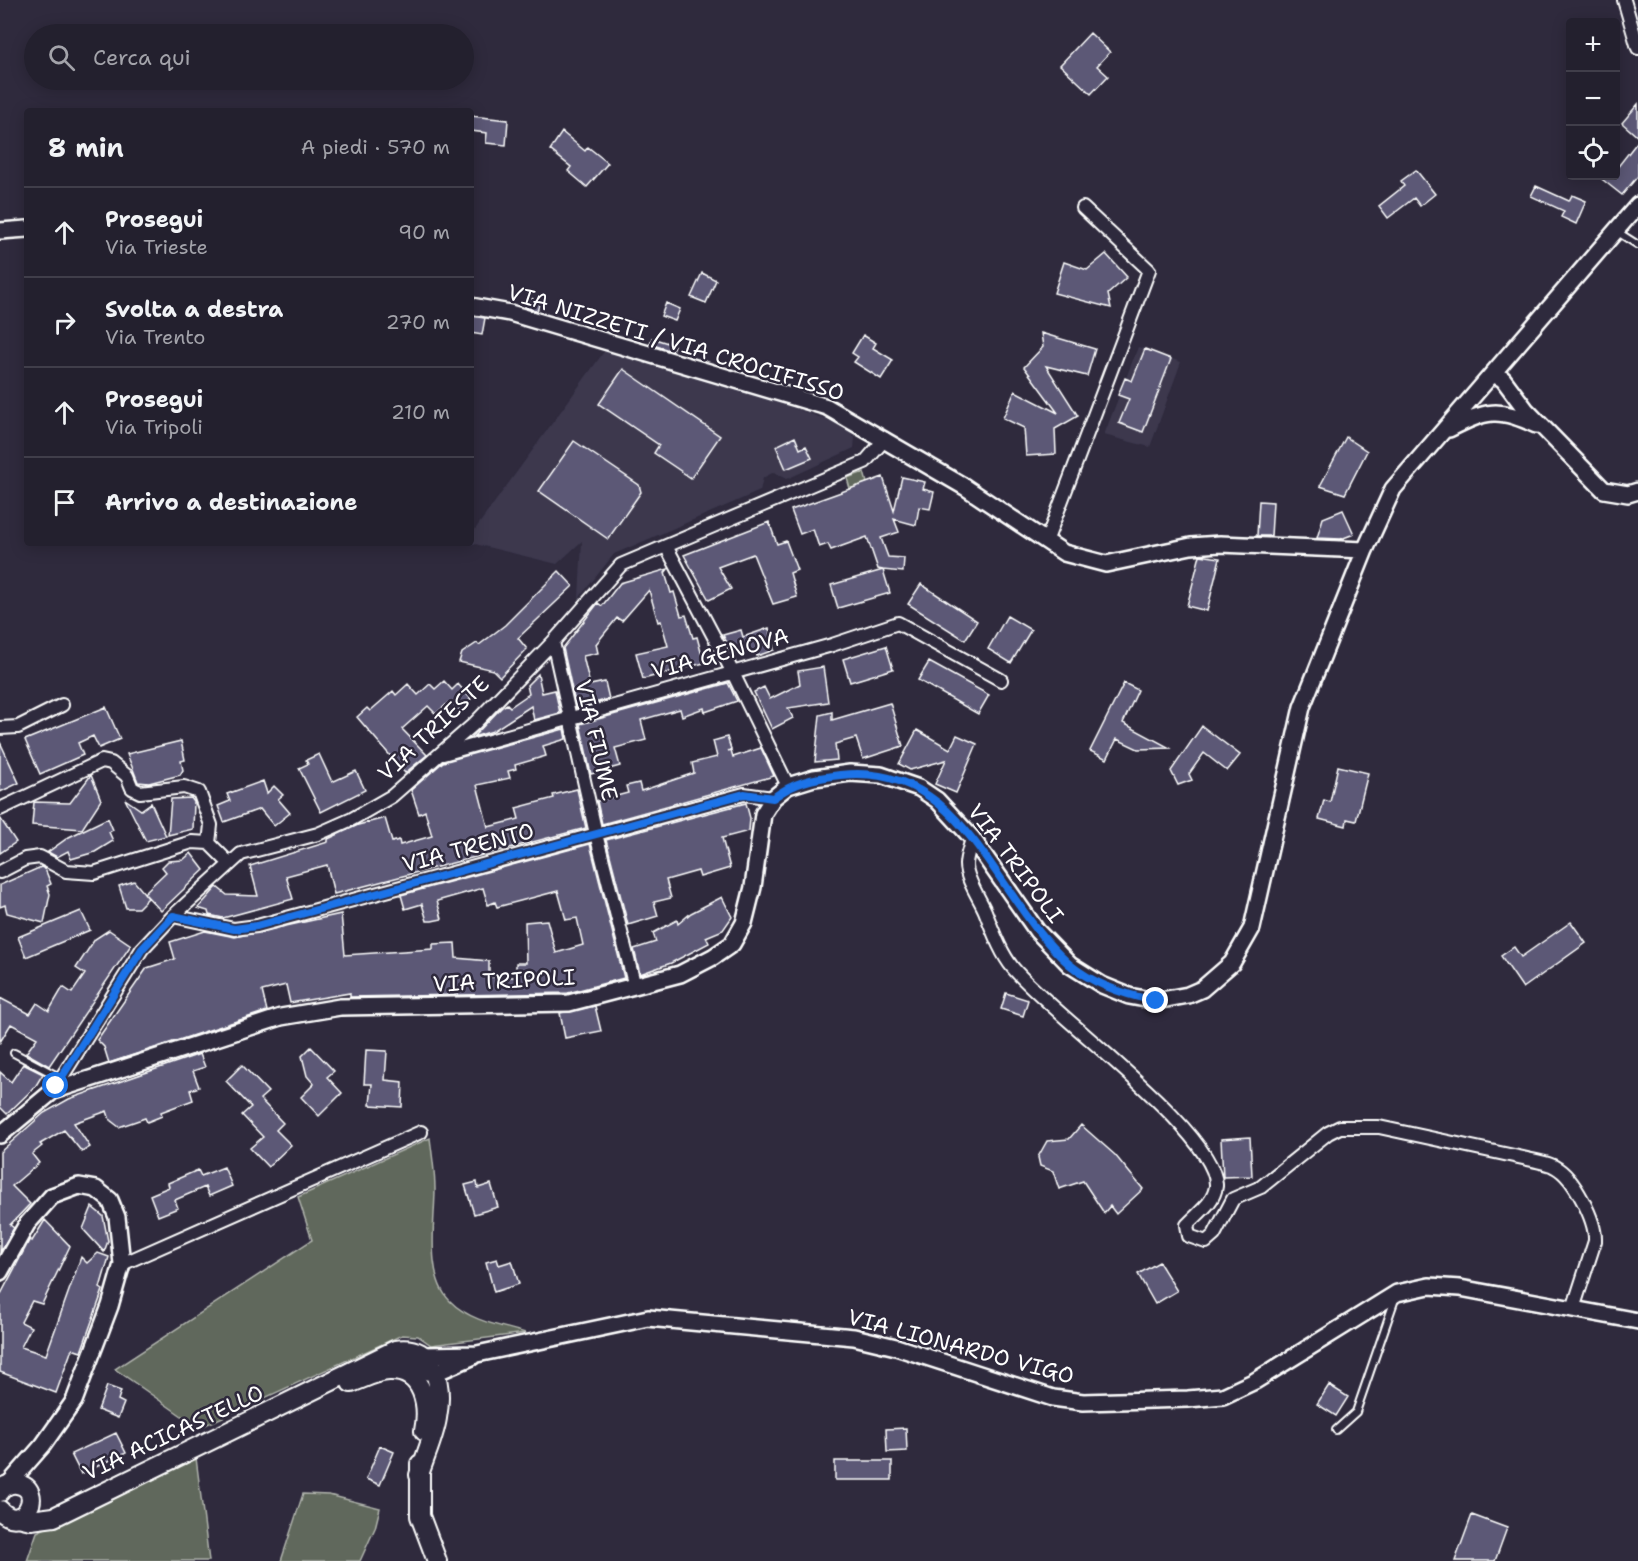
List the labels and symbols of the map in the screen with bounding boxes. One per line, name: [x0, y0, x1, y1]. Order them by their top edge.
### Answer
street label: VIA NIZZETI / VIA CROCIFISSO: [504, 277, 848, 408]
street label: VIA GENOVA: [648, 621, 792, 686]
street label: VIA TRIESTE: [371, 669, 495, 787]
street label: VIA FIUME: [569, 677, 625, 803]
street label: VIA TRIPOLI: [961, 798, 1070, 929]
street label: VIA TRENTO: [399, 816, 537, 879]
street label: VIA TRIPOLI: [432, 962, 576, 999]
route end: [1142, 987, 1168, 1013]
route start: [42, 1072, 68, 1098]
street label: VIA LIONARDO VIGO: [845, 1302, 1077, 1391]
street label: VIA ACICASTELLO: [78, 1378, 268, 1487]

